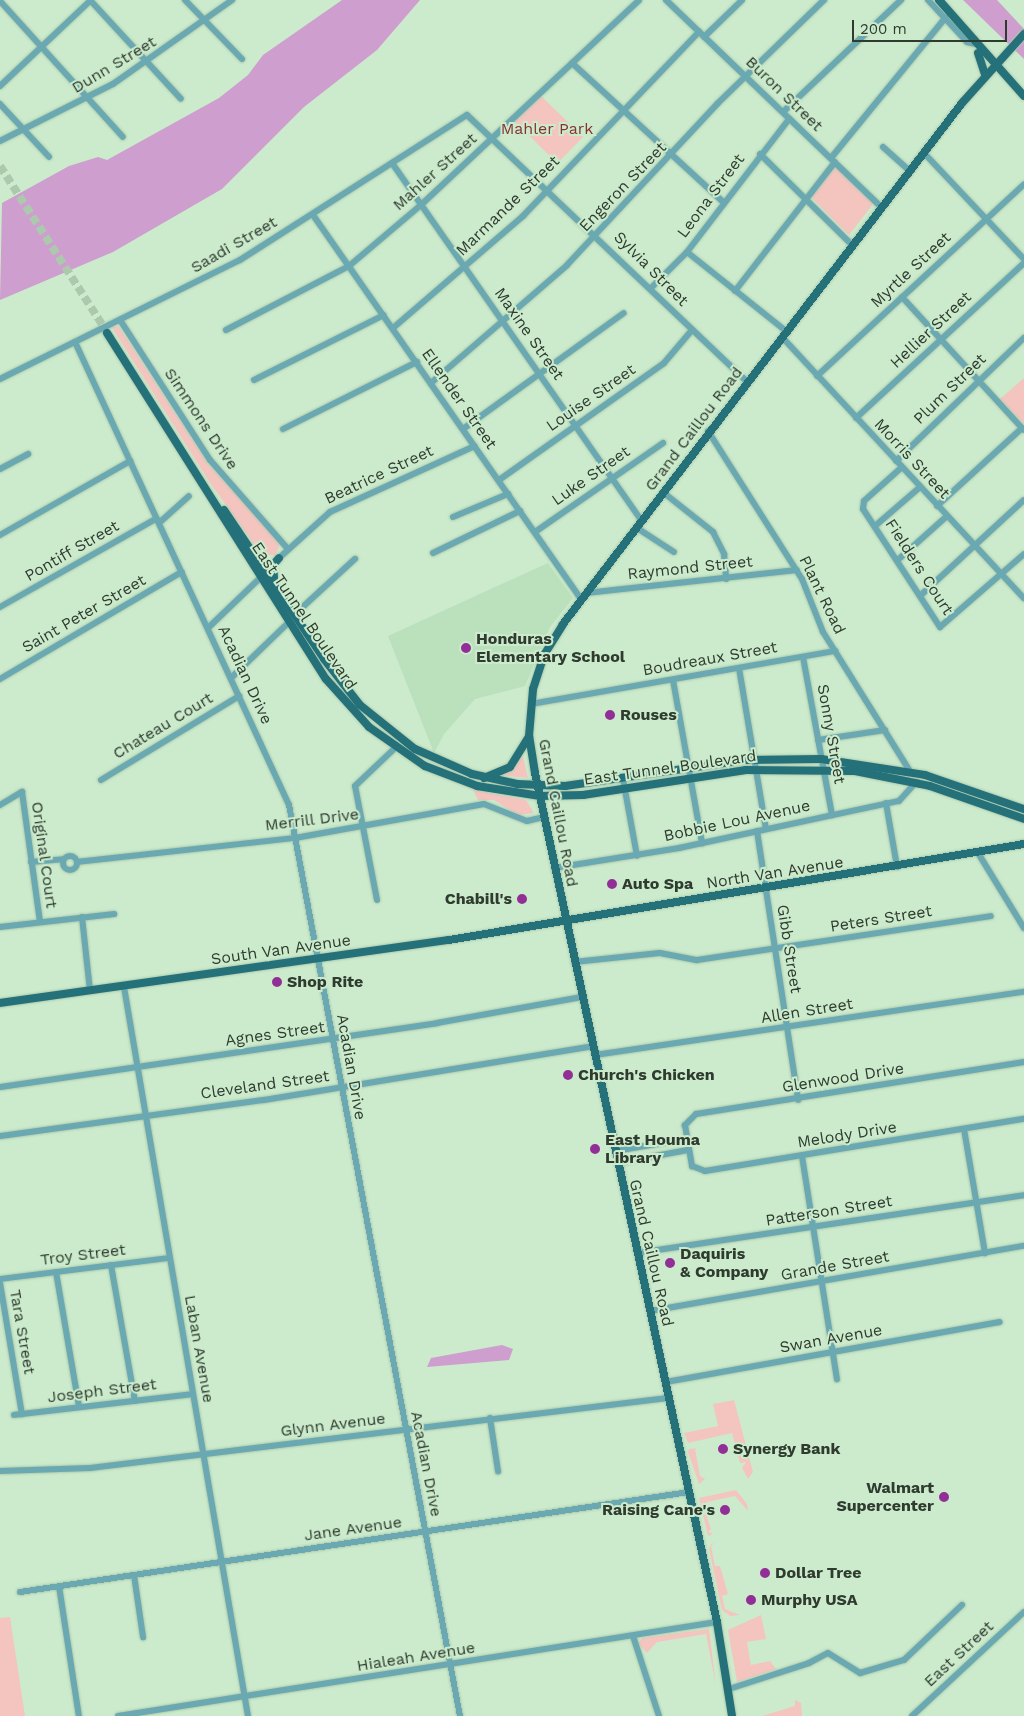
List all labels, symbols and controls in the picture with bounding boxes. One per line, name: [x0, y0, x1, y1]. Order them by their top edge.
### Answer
scale bar: [854, 10, 1009, 42]
text: 200 m: [860, 20, 907, 38]
street label: Dunn Street: [68, 32, 160, 98]
street label: Buron Street: [741, 52, 827, 136]
park label: Mahler Park: [500, 119, 594, 139]
street label: Mahler Street: [389, 129, 481, 215]
street label: Engeron Street: [575, 138, 671, 236]
street label: Leona Street: [673, 150, 749, 242]
street label: Marmande Street: [452, 152, 564, 260]
street label: Saadi Street: [188, 213, 280, 277]
street label: Sylvia Street: [610, 228, 692, 310]
street label: Myrtle Street: [867, 228, 955, 312]
street label: Maxine Street: [490, 284, 568, 384]
street label: Hellier Street: [886, 287, 976, 373]
street label: Ellender Street: [417, 345, 501, 453]
street label: Plum Street: [910, 350, 990, 428]
street label: Louise Street: [543, 360, 639, 436]
street label: Grand Caillou Road: [641, 363, 747, 495]
street label: Simmons Drive: [160, 365, 242, 473]
street label: Morris Street: [870, 415, 954, 503]
street label: Beatrice Street: [322, 441, 436, 509]
street label: Luke Street: [548, 442, 634, 510]
street label: Fielders Court: [881, 515, 957, 619]
street label: Pontiff Street: [21, 516, 123, 586]
street label: East Tunnel Boulevard: [247, 538, 361, 694]
street label: Raymond Street: [626, 552, 754, 584]
street label: Plant Road: [795, 553, 849, 637]
street label: Saint Peter Street: [19, 571, 149, 657]
street label: Acadian Drive: [214, 622, 276, 728]
place label: Honduras Elementary School: [476, 629, 625, 667]
street label: Boudreaux Street: [641, 638, 779, 680]
marker: Honduras Elementary School: [460, 642, 472, 654]
street label: Sonny Street: [813, 682, 849, 786]
street label: Chateau Court: [110, 689, 216, 763]
place label: Rouses: [620, 705, 677, 725]
marker: Rouses: [604, 709, 616, 721]
street label: Grand Caillou Road: [534, 737, 582, 889]
street label: East Tunnel Boulevard: [582, 746, 758, 790]
street label: Bobbie Lou Avenue: [662, 796, 812, 846]
street label: Original Court: [27, 800, 61, 910]
street label: Merrill Drive: [264, 805, 360, 835]
street label: North Van Avenue: [704, 853, 846, 893]
place label: Auto Spa: [622, 874, 693, 894]
marker: Auto Spa: [606, 878, 618, 890]
place label: Chabill's: [445, 889, 512, 909]
marker: Chabill's: [516, 893, 528, 905]
street label: Peters Street: [829, 901, 933, 937]
street label: Gibb Street: [773, 903, 805, 995]
street label: South Van Avenue: [209, 931, 353, 969]
place label: Shop Rite: [287, 972, 363, 992]
marker: Shop Rite: [271, 976, 283, 988]
street label: Allen Street: [760, 994, 854, 1028]
street label: Acadian Drive: [332, 1013, 370, 1121]
street label: Agnes Street: [224, 1018, 326, 1050]
street label: Glenwood Drive: [781, 1059, 905, 1097]
place label: Church's Chicken: [578, 1065, 715, 1085]
street label: Cleveland Street: [199, 1066, 331, 1104]
marker: Church's Chicken: [562, 1069, 574, 1081]
street label: Melody Drive: [796, 1118, 898, 1152]
place label: East Houma Library: [605, 1130, 700, 1168]
marker: East Houma Library: [589, 1143, 601, 1155]
street label: Grand Caillou Road: [625, 1178, 677, 1328]
street label: Patterson Street: [764, 1192, 894, 1230]
street label: Troy Street: [39, 1240, 127, 1270]
place label: Daquiris & Company: [680, 1244, 768, 1282]
street label: Grande Street: [779, 1247, 891, 1285]
marker: Daquiris & Company: [664, 1257, 676, 1269]
street label: Tara Street: [5, 1288, 39, 1376]
street label: Laban Avenue: [180, 1293, 218, 1405]
street label: Swan Avenue: [778, 1320, 884, 1358]
street label: Joseph Street: [46, 1375, 158, 1407]
street label: Glynn Avenue: [279, 1409, 387, 1441]
street label: Acadian Drive: [406, 1410, 446, 1518]
place label: Synergy Bank: [733, 1439, 841, 1459]
marker: Synergy Bank: [717, 1443, 729, 1455]
place label: Walmart Supercenter: [836, 1478, 934, 1516]
marker: Walmart Supercenter: [938, 1491, 950, 1503]
place label: Raising Cane's: [602, 1500, 715, 1520]
marker: Raising Cane's: [719, 1504, 731, 1516]
street label: Jane Avenue: [303, 1513, 403, 1545]
place label: Dollar Tree: [775, 1563, 862, 1583]
marker: Dollar Tree: [759, 1567, 771, 1579]
place label: Murphy USA: [761, 1590, 858, 1610]
marker: Murphy USA: [745, 1594, 757, 1606]
street label: East Street: [920, 1617, 998, 1691]
street label: Hialeah Avenue: [355, 1638, 477, 1676]

